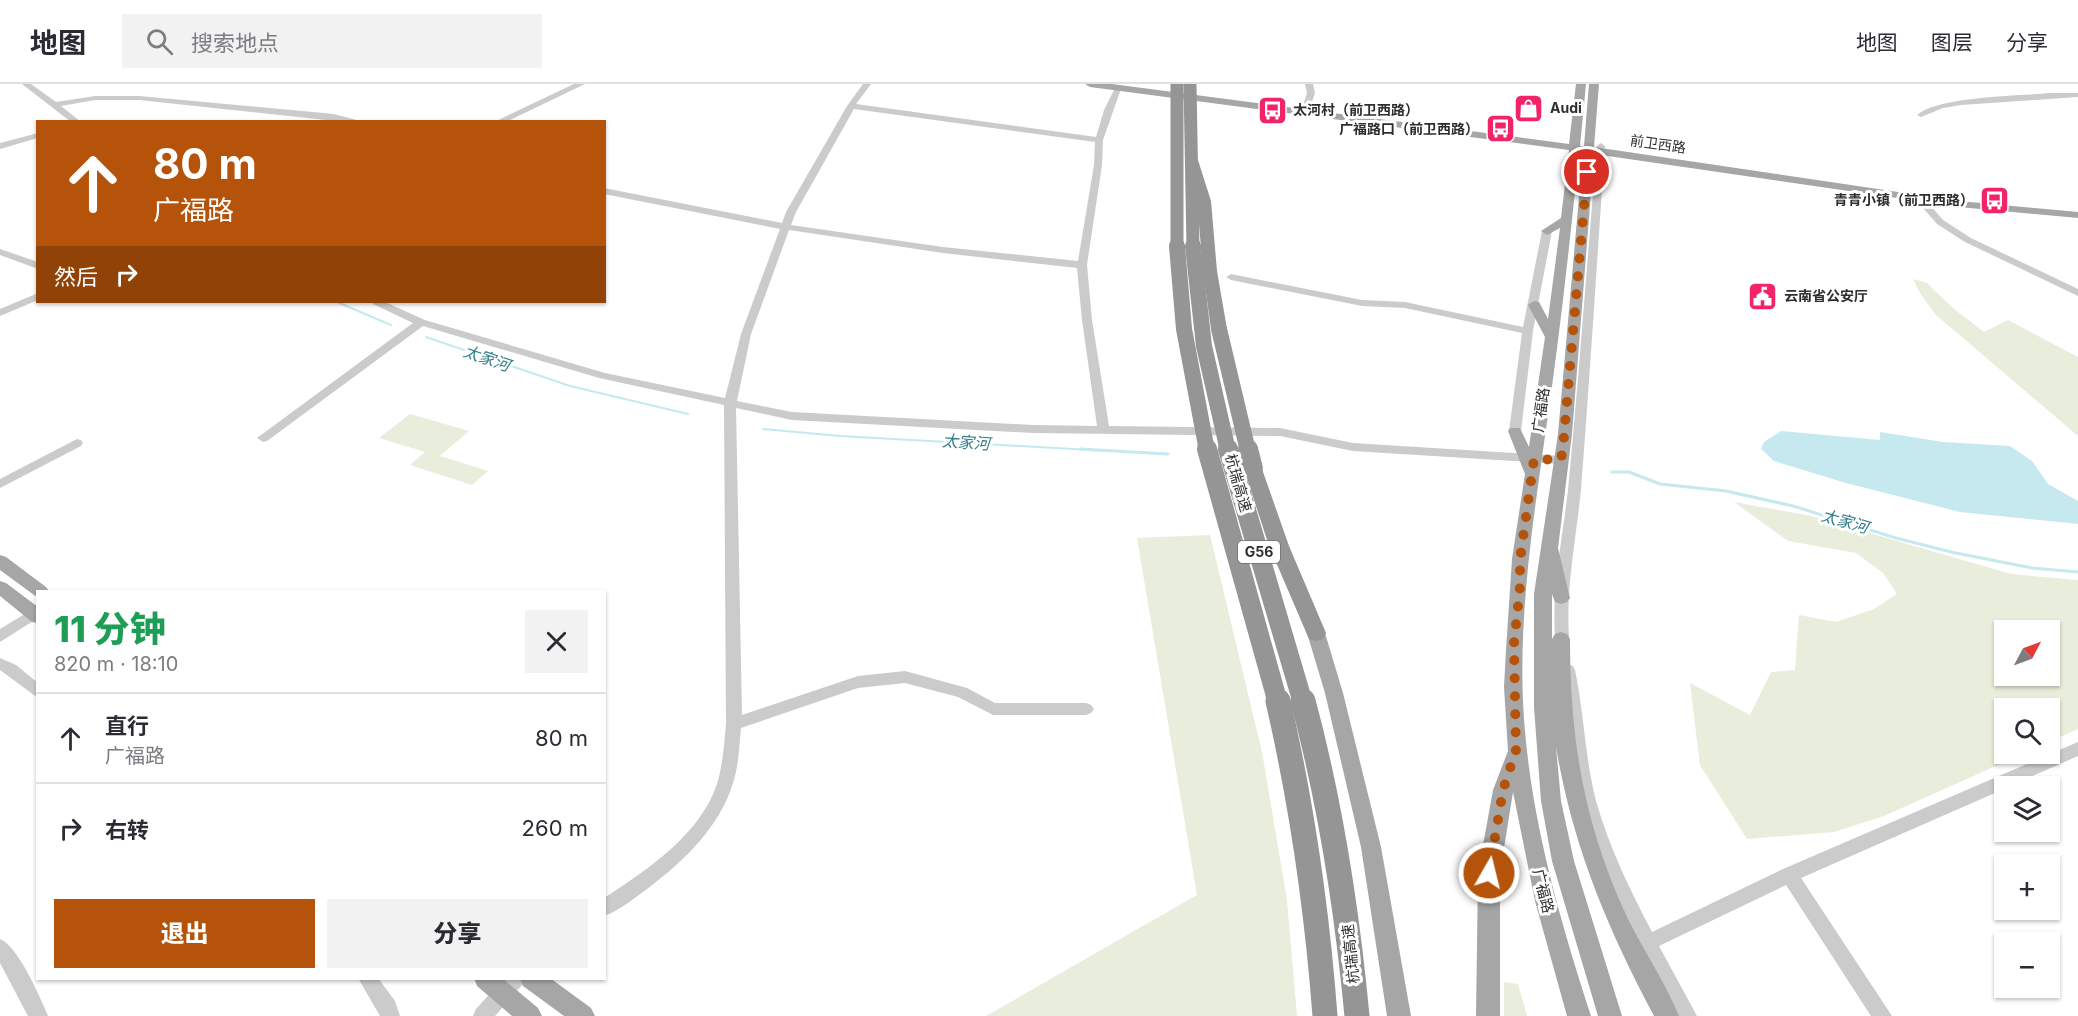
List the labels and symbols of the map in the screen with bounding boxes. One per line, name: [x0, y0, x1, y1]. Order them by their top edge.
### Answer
shop icon: Audi: [1513, 92, 1545, 124]
bus stop icon: 太河村（前卫西路）: [1256, 94, 1288, 126]
place label: Audi: [1550, 99, 1582, 116]
place label: 太河村（前卫西路）: [1293, 101, 1419, 118]
bus stop icon: 广福路口（前卫西路）: [1484, 113, 1516, 145]
place label: 广福路口（前卫西路）: [1339, 120, 1479, 137]
street label: 前卫西路: [1629, 131, 1687, 156]
pin: [1561, 146, 1612, 197]
bus stop icon: 青青小镇（前卫西路）: [1979, 184, 2011, 216]
place label: 青青小镇（前卫西路）: [1834, 191, 1974, 208]
public building icon: 云南省公安厅: [1747, 280, 1779, 312]
place label: 云南省公安厅: [1784, 287, 1868, 304]
water label: 太家河: [461, 341, 516, 376]
street label: 广福路: [1528, 386, 1553, 434]
water label: 太家河: [941, 430, 994, 454]
street label: 杭瑞高速: [1221, 451, 1256, 514]
water label: 太家河: [1819, 505, 1874, 538]
road number: G56: [1238, 541, 1280, 563]
north arrow: [1994, 620, 2060, 686]
position arrow: [1457, 841, 1521, 905]
street label: 广福路: [1529, 867, 1558, 915]
street label: 杭瑞高速: [1338, 923, 1363, 985]

